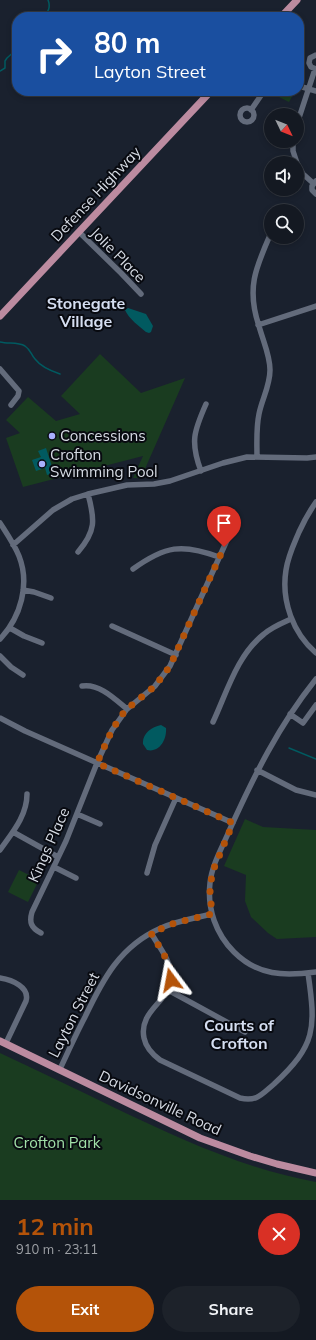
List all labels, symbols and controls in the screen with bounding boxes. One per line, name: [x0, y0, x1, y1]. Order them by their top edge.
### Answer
text: 80 m: [94, 25, 160, 60]
icon: right: [28, 28, 80, 80]
text: Layton Street: [94, 60, 206, 83]
north arrow: [264, 108, 304, 148]
map controls: [264, 108, 304, 244]
street label: Defense Highway: [47, 142, 145, 245]
button: sound: [264, 156, 304, 196]
button: search: [264, 204, 304, 244]
street label: Jolie Place: [87, 223, 150, 286]
district label: Stonegate Village: [47, 293, 126, 331]
place label: Concessions: [60, 426, 146, 445]
marker: Concessions: [47, 431, 57, 441]
place label: Crofton Swimming Pool: [50, 445, 158, 481]
marker: Crofton Swimming Pool: [37, 459, 47, 469]
pin: [207, 506, 241, 547]
icon: arrive: [213, 512, 235, 534]
street label: Kings Place: [24, 804, 74, 885]
position arrow: [150, 959, 192, 1001]
street label: Layton Street: [44, 969, 103, 1061]
district label: Courts of Crofton: [204, 1015, 275, 1053]
street label: Davidsonville Road: [96, 1066, 224, 1139]
park label: Crofton Park: [14, 1133, 101, 1152]
text: 12 min: [16, 1211, 94, 1241]
button: close: [258, 1213, 300, 1255]
text: 910 m · 23:11: [16, 1241, 98, 1257]
button: Exit: [16, 1286, 154, 1332]
button: Share: [162, 1286, 300, 1332]

